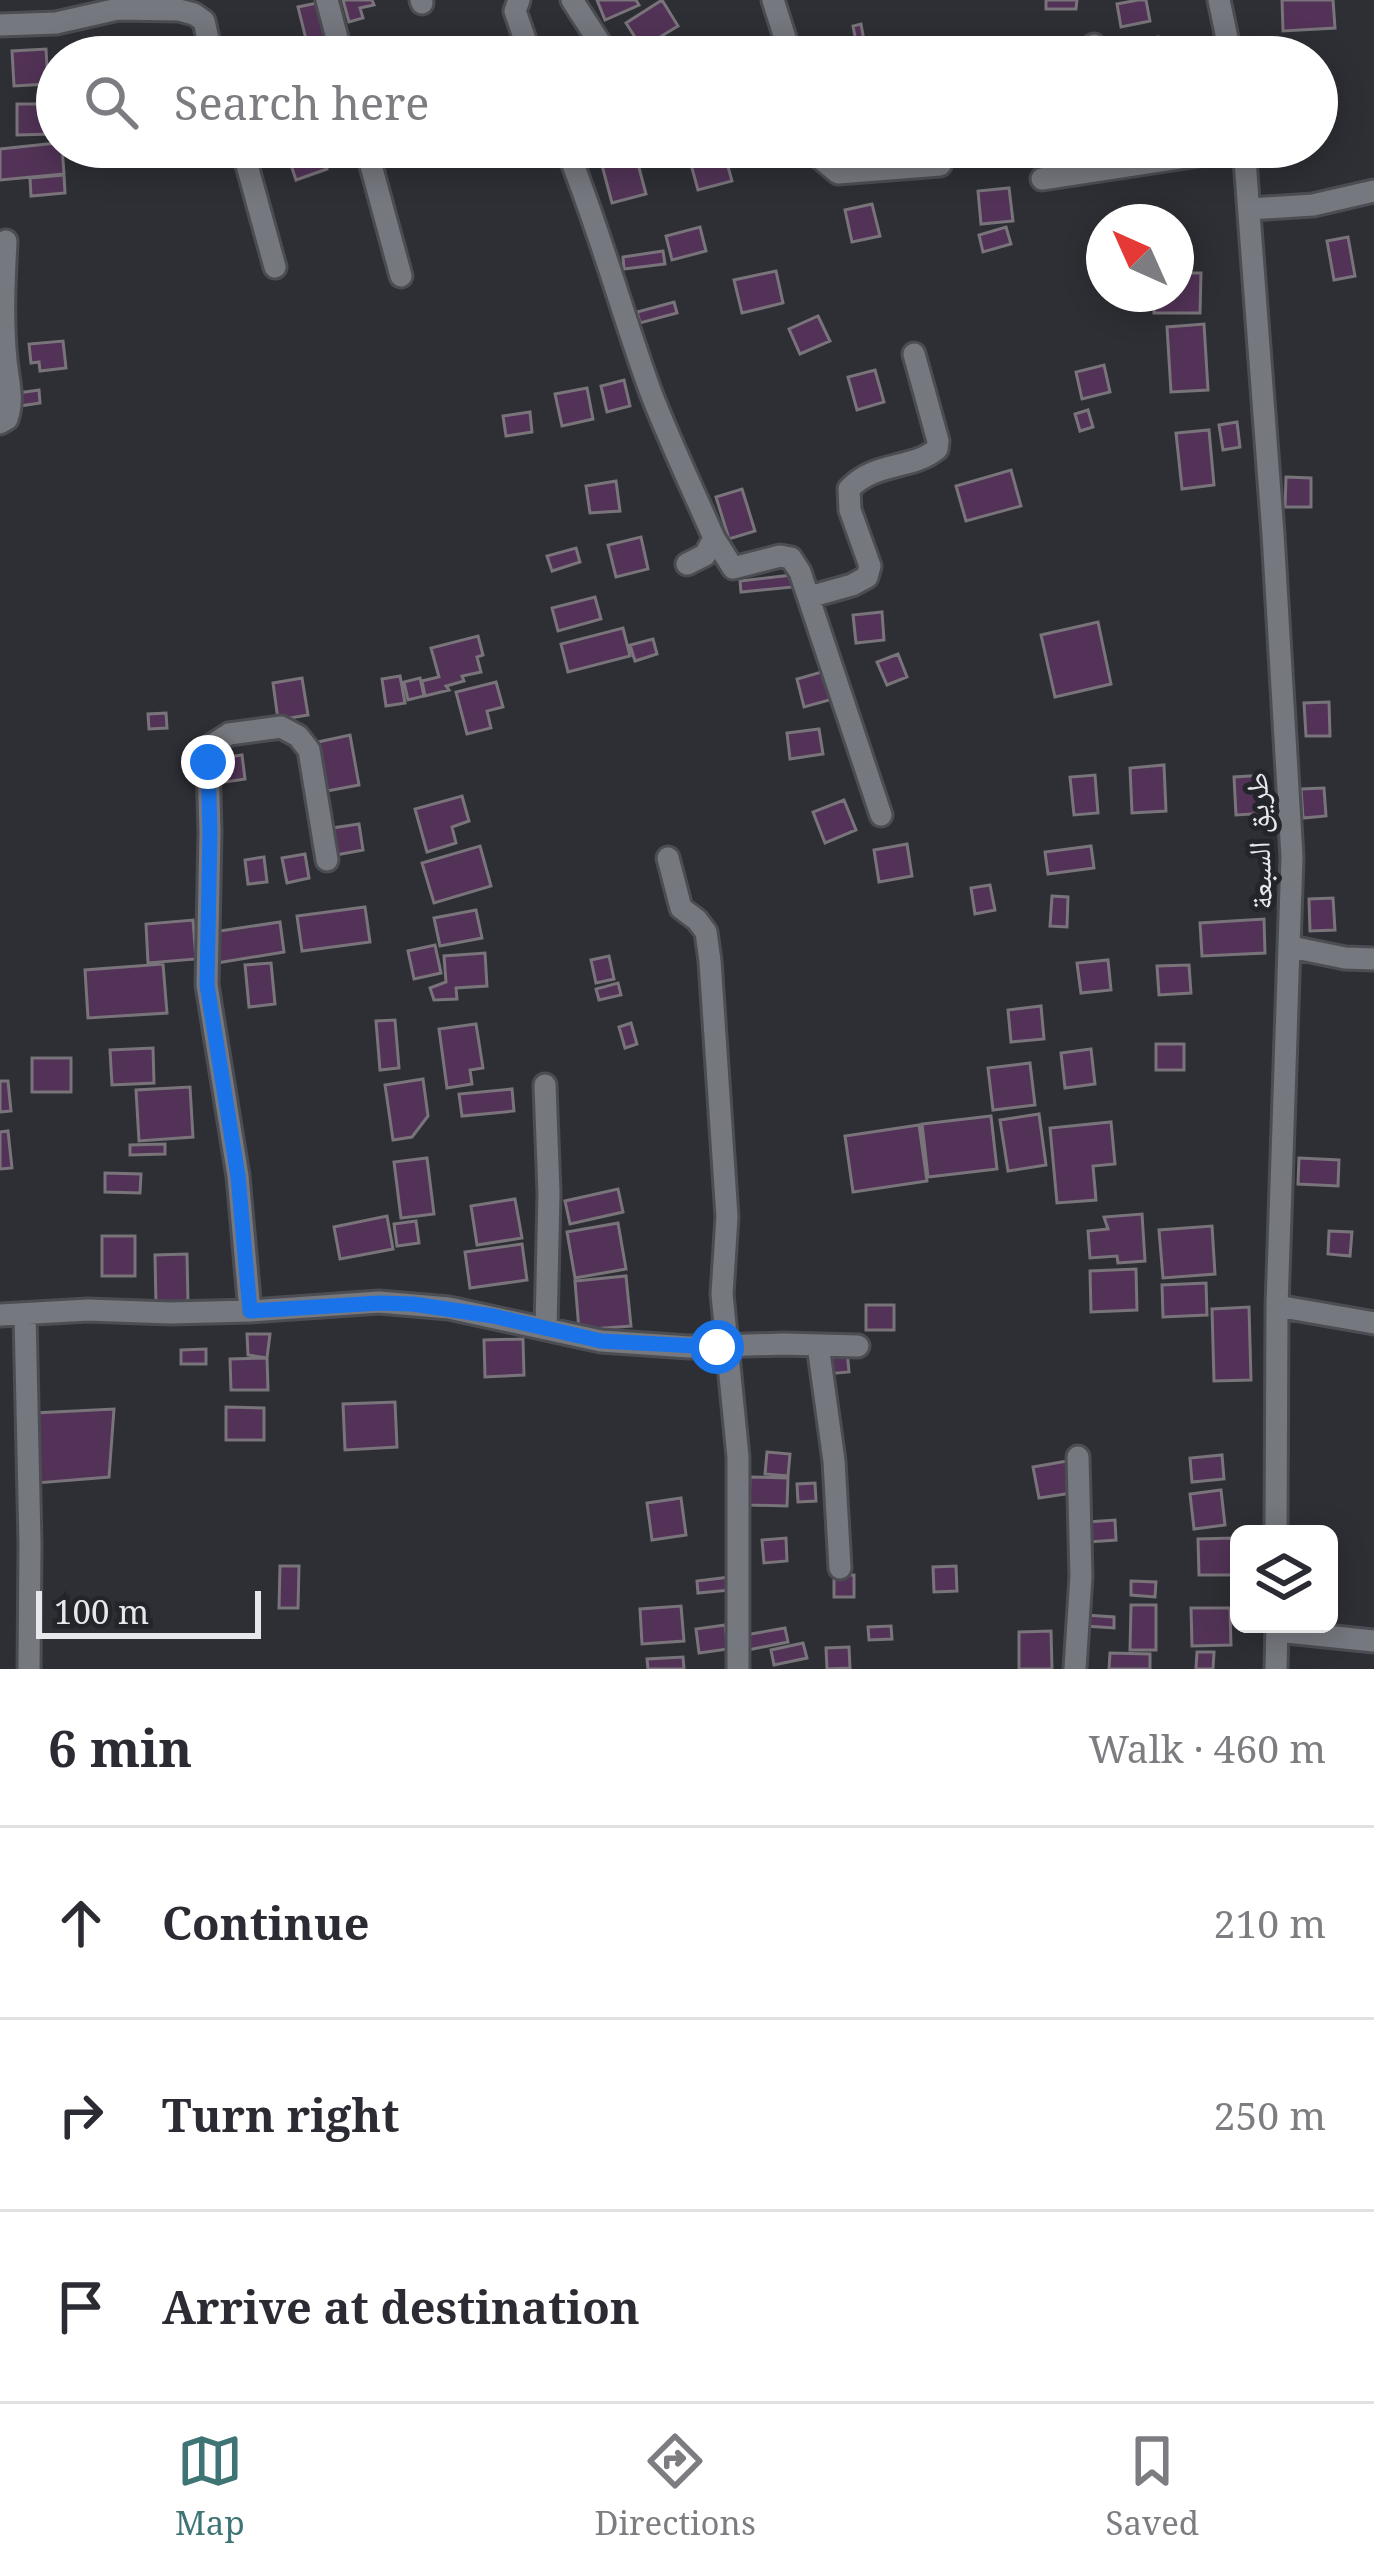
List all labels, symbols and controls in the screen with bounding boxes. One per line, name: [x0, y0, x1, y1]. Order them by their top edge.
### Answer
search box: [36, 36, 1338, 168]
icon: search: [78, 69, 144, 135]
text: Search here: [174, 72, 429, 133]
north arrow: [1086, 204, 1194, 312]
route end: [181, 735, 235, 789]
street label: طريق السبعة: [1235, 772, 1281, 910]
route start: [690, 1320, 744, 1374]
map controls: [1230, 1525, 1338, 1633]
button: layers: [1230, 1525, 1338, 1633]
scale bar: [36, 1585, 261, 1638]
text: 100 m: [54, 1589, 149, 1634]
text: 6 min: [48, 1712, 192, 1782]
text: Walk · 460 m: [1089, 1721, 1326, 1774]
icon: ahead: [48, 1890, 114, 1956]
text: Continue: [162, 1892, 370, 1953]
text: 210 m: [1214, 1896, 1326, 1949]
icon: right: [48, 2082, 114, 2148]
text: Turn right: [162, 2084, 399, 2145]
text: 250 m: [1214, 2088, 1326, 2141]
icon: arrive: [48, 2274, 114, 2340]
text: Arrive at destination: [162, 2276, 640, 2337]
tab: Map: [175, 2428, 245, 2545]
tab: Directions: [594, 2428, 756, 2545]
tab: Saved: [1106, 2428, 1199, 2545]

